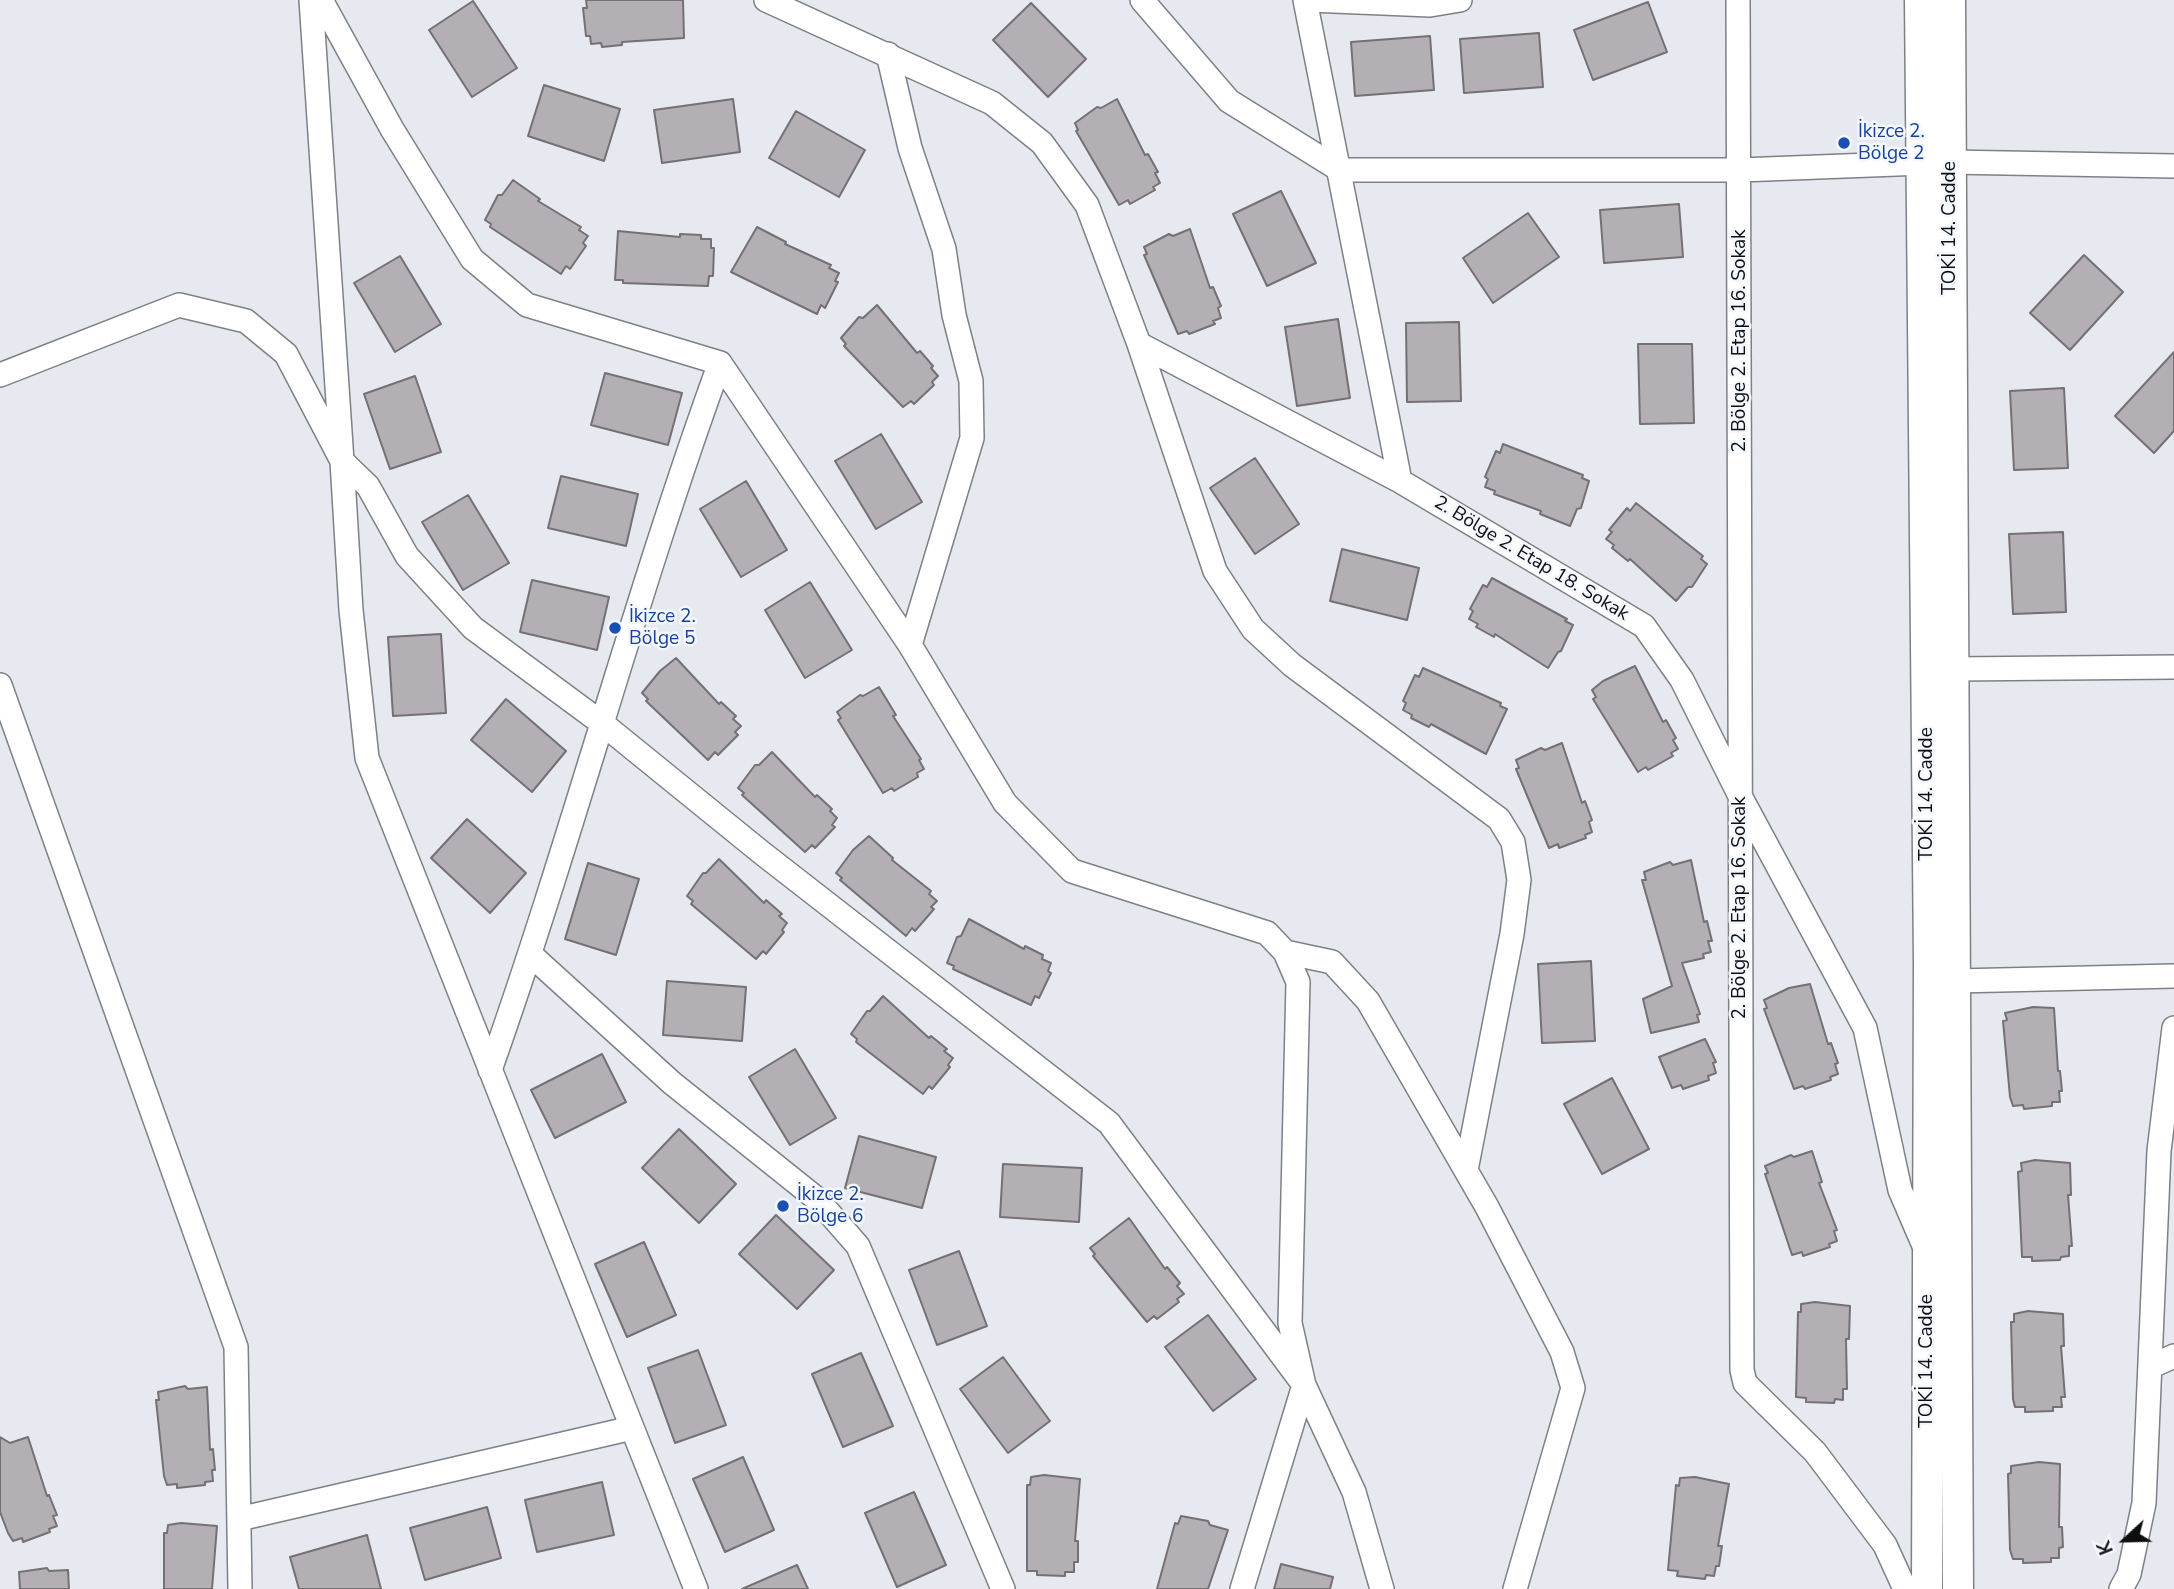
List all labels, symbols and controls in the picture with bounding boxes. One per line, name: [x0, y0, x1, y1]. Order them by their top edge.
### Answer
place label: İkizce 2. Bölge 2: [1858, 121, 1925, 165]
marker: İkizce 2. Bölge 2: [1836, 135, 1852, 151]
street label: TOKİ 14. Cadde: [1939, 161, 1961, 295]
street label: 2. Bölge 2. Etap 16. Sokak: [1729, 229, 1751, 453]
street label: 2. Bölge 2. Etap 18. Sokak: [1429, 492, 1633, 626]
place label: İkizce 2. Bölge 5: [629, 606, 696, 650]
marker: İkizce 2. Bölge 5: [607, 620, 623, 636]
street label: TOKİ 14. Cadde: [1916, 727, 1938, 861]
street label: 2. Bölge 2. Etap 16. Sokak: [1729, 796, 1751, 1020]
place label: İkizce 2. Bölge 6: [797, 1184, 864, 1228]
marker: İkizce 2. Bölge 6: [775, 1198, 791, 1214]
street label: TOKİ 14. Cadde: [1916, 1294, 1938, 1428]
north arrow: [2090, 1505, 2160, 1575]
text: K: [2091, 1537, 2120, 1559]

